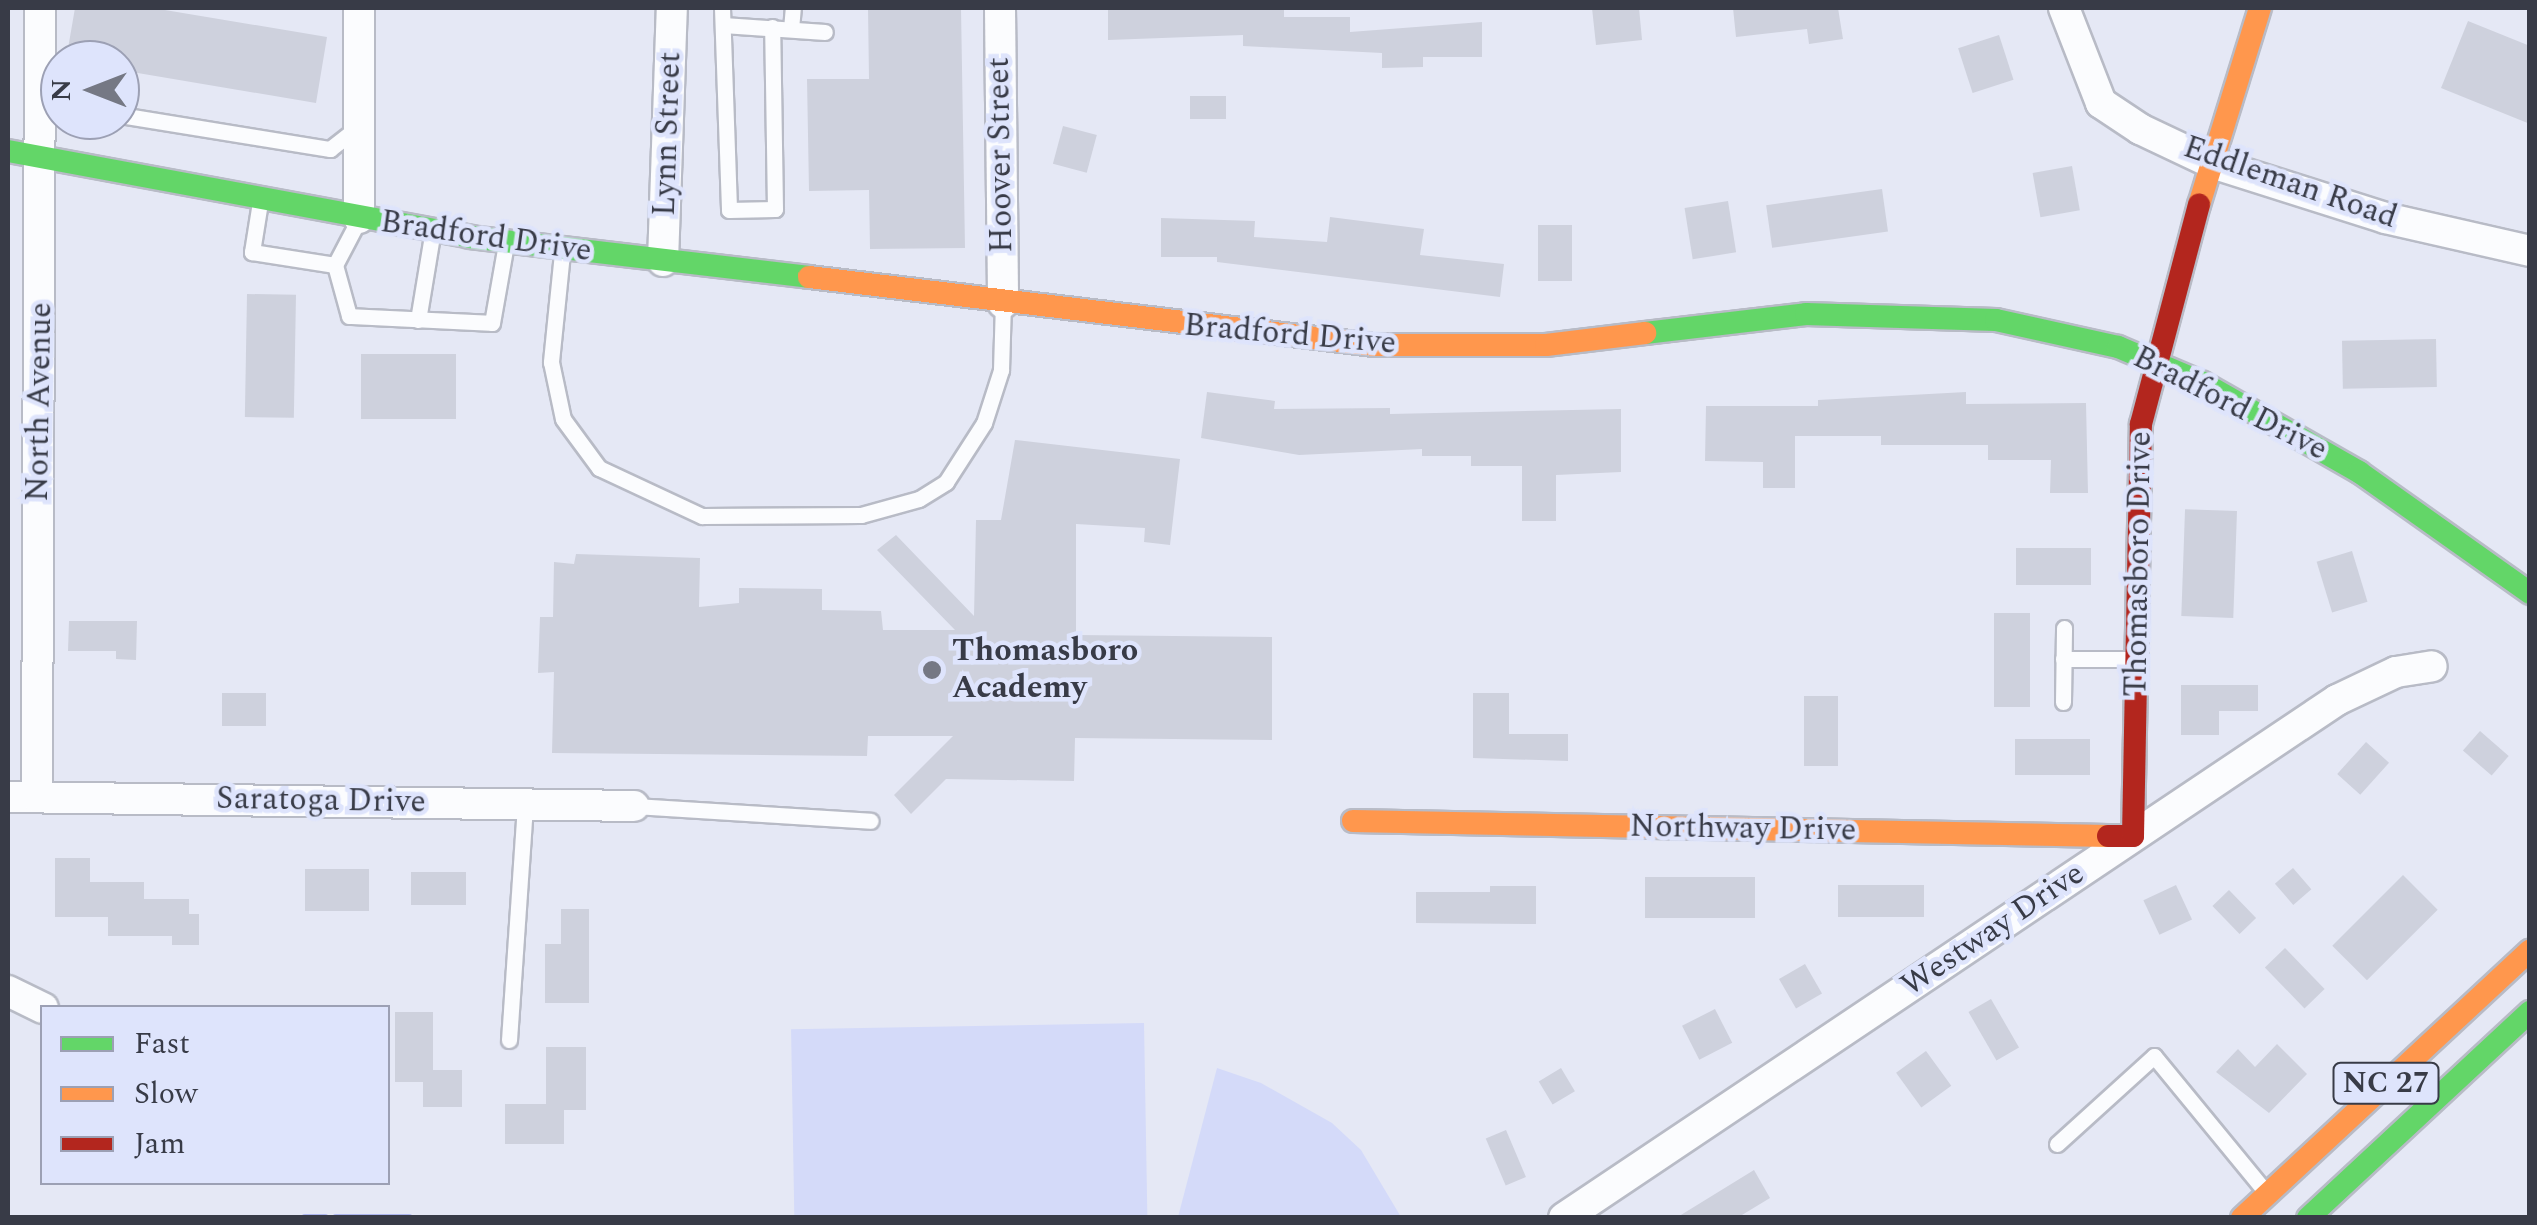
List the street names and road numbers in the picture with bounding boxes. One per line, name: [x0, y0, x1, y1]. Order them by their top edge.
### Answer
street label: Lynn Street: [646, 51, 690, 217]
street label: Hoover Street: [980, 57, 1022, 253]
street label: Eddleman Road: [2178, 128, 2402, 238]
street label: Bradford Drive: [378, 203, 594, 271]
street label: North Avenue: [19, 302, 61, 502]
street label: Bradford Drive: [1182, 307, 1398, 363]
street label: Bradford Drive: [2126, 339, 2334, 469]
street label: Thomasboro Drive: [2117, 431, 2161, 697]
street label: Saratoga Drive: [216, 780, 426, 822]
street label: Northway Drive: [1629, 808, 1857, 850]
street label: Westway Drive: [1894, 855, 2092, 1005]
road number: NC 27: [2331, 1058, 2441, 1108]

